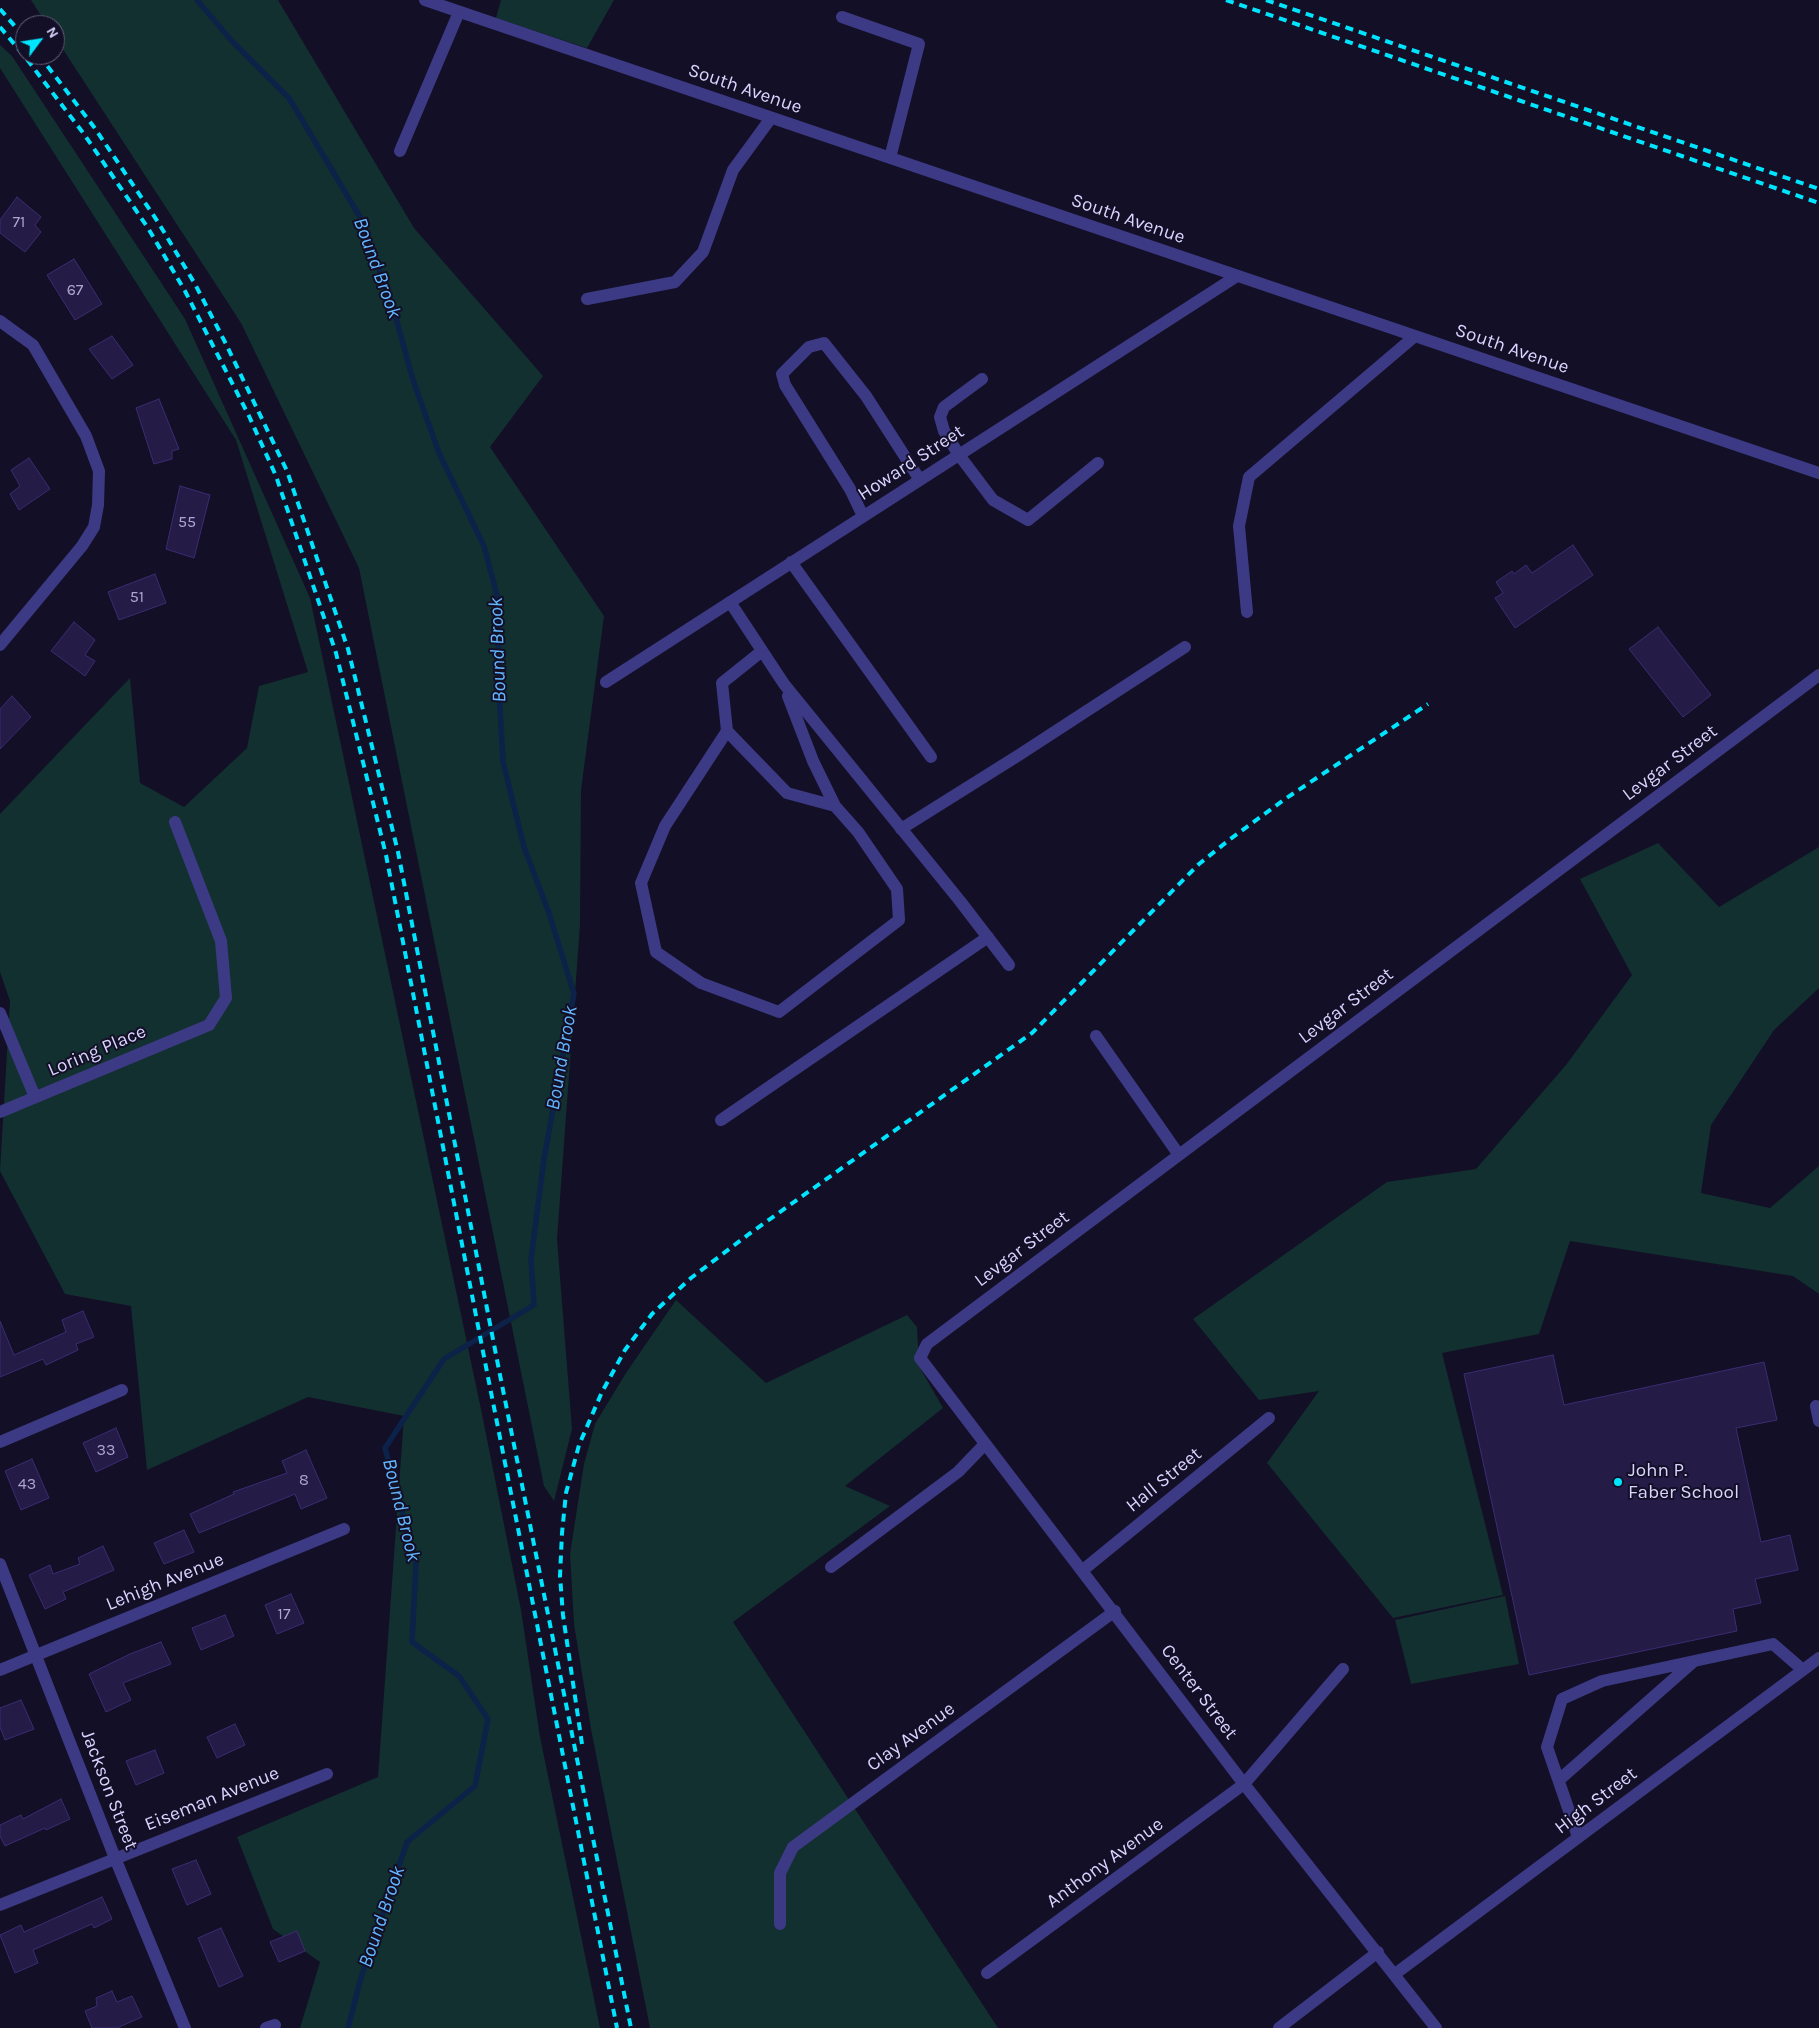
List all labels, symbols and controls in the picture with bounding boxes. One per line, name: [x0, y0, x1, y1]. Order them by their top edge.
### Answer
north arrow: [15, 15, 65, 65]
text: N: [43, 24, 62, 41]
street label: South Avenue: [685, 59, 805, 119]
street label: South Avenue: [1068, 189, 1188, 249]
house number: 71: [13, 212, 25, 232]
water label: Bound Brook: [348, 214, 406, 322]
house number: 67: [67, 280, 83, 300]
street label: South Avenue: [1452, 319, 1572, 379]
street label: Howard Street: [854, 420, 968, 506]
house number: 55: [178, 512, 196, 532]
house number: 51: [130, 587, 144, 607]
water label: Bound Brook: [484, 597, 512, 703]
street label: Levgar Street: [1618, 720, 1722, 806]
street label: Levgar Street: [1294, 963, 1398, 1049]
water label: Bound Brook: [541, 1004, 583, 1112]
street label: Loring Place: [45, 1020, 149, 1082]
street label: Levgar Street: [970, 1206, 1074, 1292]
house number: 33: [97, 1440, 115, 1460]
street label: Hall Street: [1122, 1443, 1206, 1517]
water label: Bound Brook: [377, 1456, 425, 1564]
place label: John P. Faber School: [1628, 1460, 1739, 1504]
house number: 8: [299, 1470, 309, 1490]
house number: 43: [18, 1474, 36, 1494]
marker: John P. Faber School: [1612, 1476, 1624, 1488]
street label: Lehigh Avenue: [103, 1548, 227, 1616]
house number: 17: [278, 1604, 290, 1624]
street label: Center Street: [1156, 1640, 1242, 1744]
street label: Clay Avenue: [863, 1697, 959, 1777]
street label: Jackson Street: [76, 1727, 142, 1853]
street label: Eiseman Avenue: [142, 1762, 282, 1836]
street label: High Street: [1550, 1763, 1642, 1839]
street label: Anthony Avenue: [1042, 1813, 1168, 1913]
water label: Bound Brook: [353, 1863, 411, 1971]

